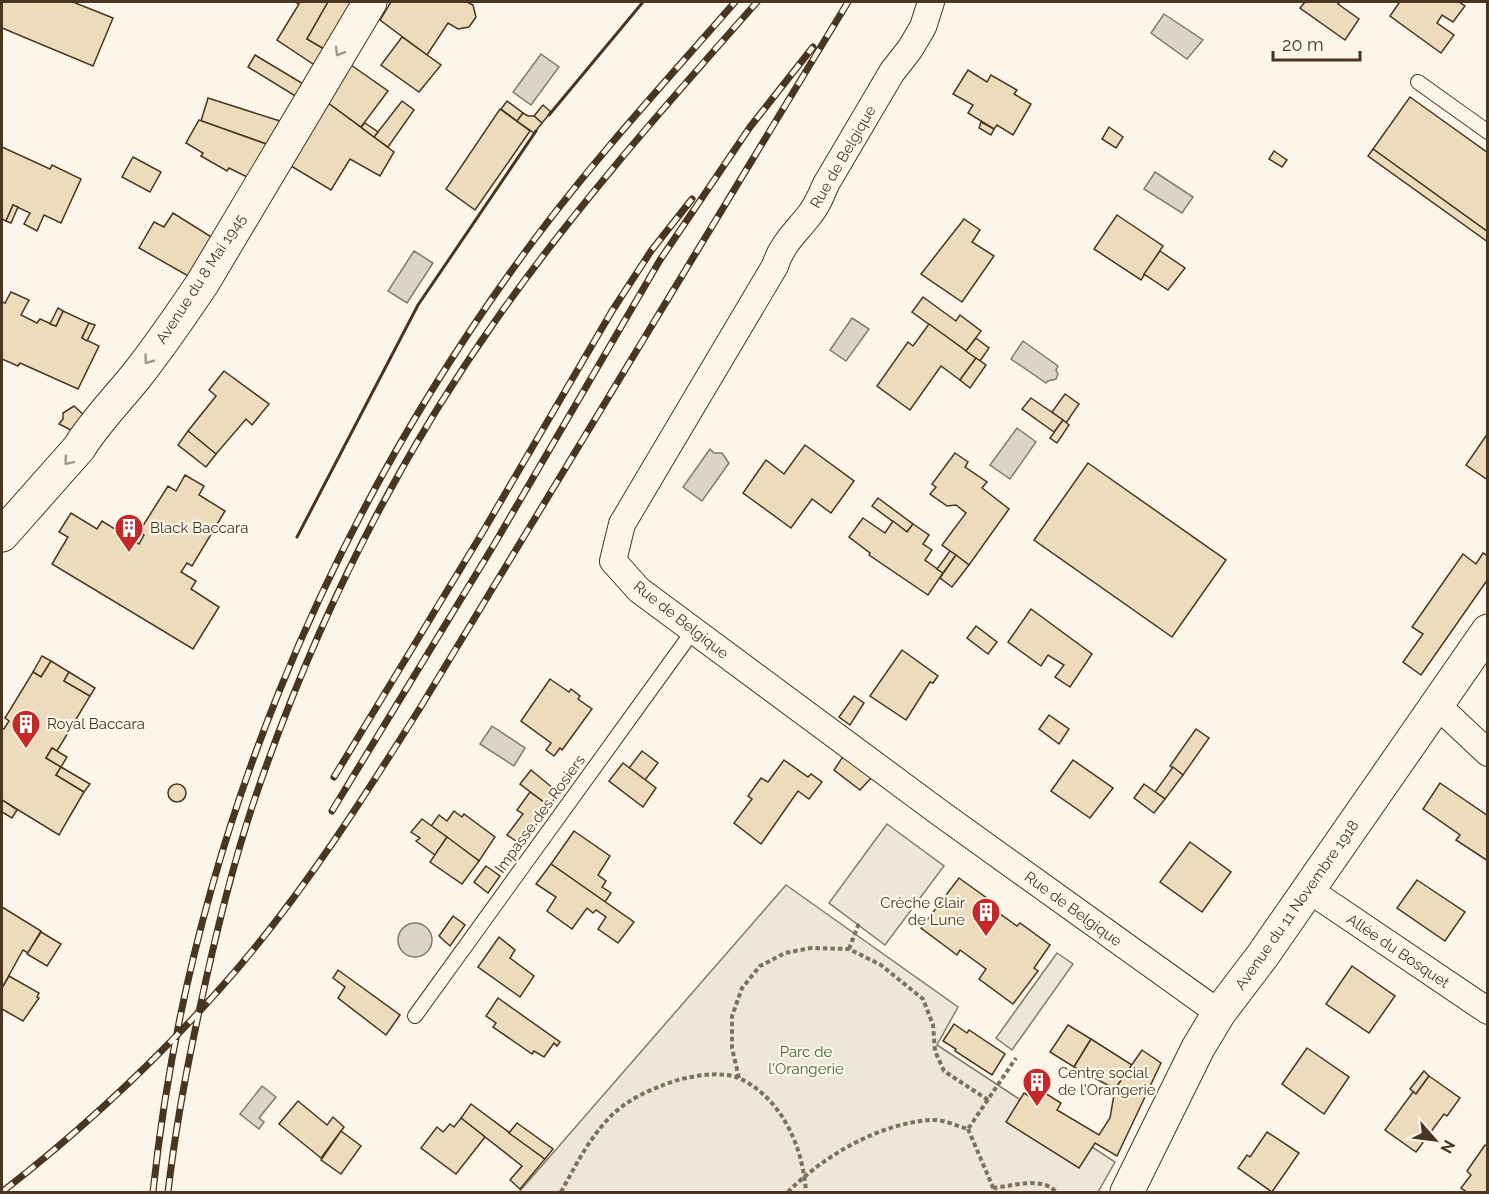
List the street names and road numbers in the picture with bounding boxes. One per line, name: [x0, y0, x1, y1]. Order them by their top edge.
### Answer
street label: Rue de Belgique: [806, 102, 880, 212]
street label: Avenue du 8 Mai 1945: [152, 211, 250, 347]
street label: Rue de Belgique: [630, 577, 732, 663]
street label: Impasse des Rosiers: [491, 751, 589, 877]
street label: Avenue du 11 Novembre 1918: [1231, 817, 1363, 993]
street label: Rue de Belgique: [1021, 868, 1125, 950]
street label: Allée du Bosquet: [1343, 910, 1453, 992]

